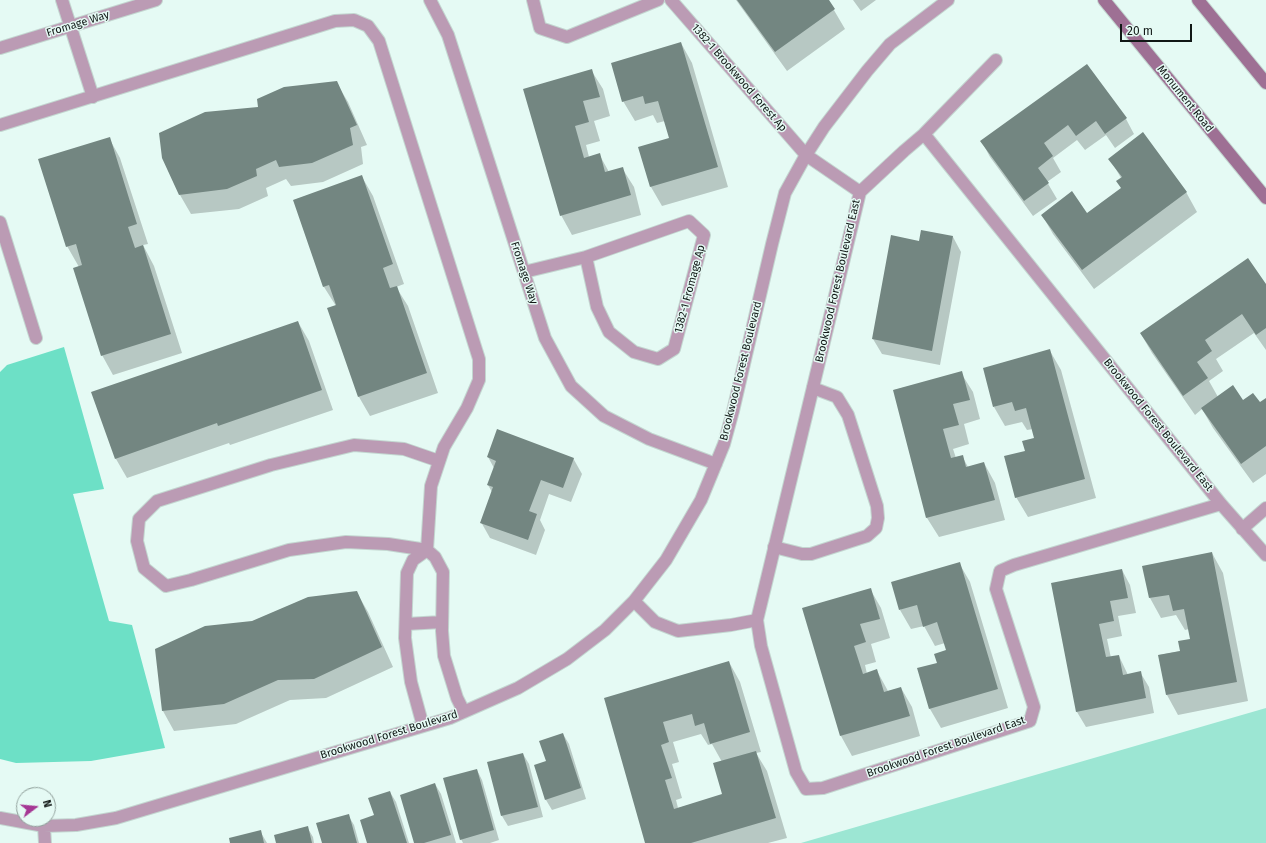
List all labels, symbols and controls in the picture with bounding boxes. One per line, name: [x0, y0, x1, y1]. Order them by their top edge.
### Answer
street label: Fromage Way: [45, 8, 111, 40]
scale bar: [1122, 16, 1194, 42]
street label: 1382-1 Brookwood Forest Ap: [689, 21, 789, 135]
text: 20 m: [1127, 24, 1153, 38]
street label: Monument Road: [1154, 63, 1216, 135]
street label: Brookwood Forest Boulevard East: [813, 198, 863, 364]
street label: Fromage Way: [508, 240, 540, 306]
street label: 1382-1 Fromage Ap: [672, 243, 708, 335]
street label: Brookwood Forest Boulevard: [717, 300, 765, 442]
street label: Brookwood Forest Boulevard East: [1100, 356, 1216, 494]
street label: Brookwood Forest Boulevard: [319, 708, 459, 762]
street label: Brookwood Forest Boulevard East: [865, 714, 1027, 780]
north arrow: [16, 787, 56, 827]
text: N: [40, 799, 54, 809]

